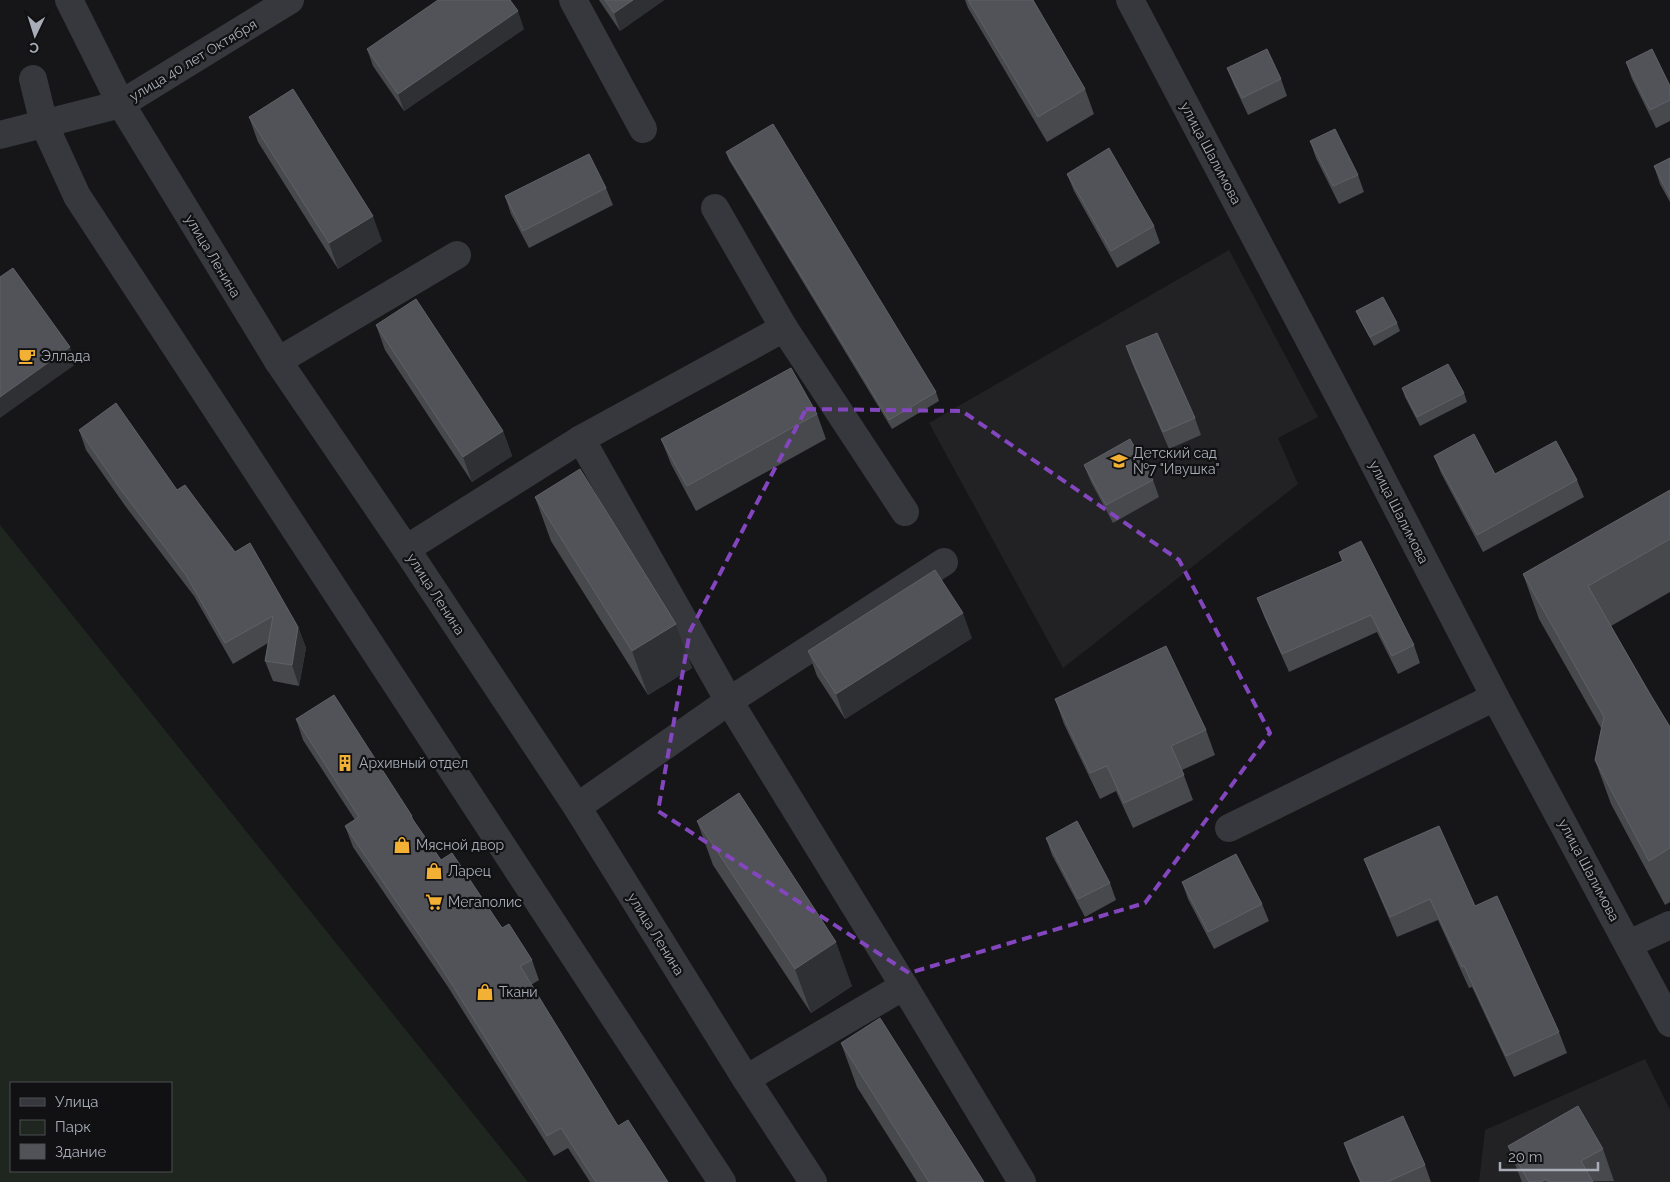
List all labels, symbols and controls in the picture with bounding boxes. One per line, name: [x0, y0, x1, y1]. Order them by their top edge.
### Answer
north arrow: [10, 10, 60, 60]
street label: улица 40 лет Октября: [127, 16, 259, 104]
text: С: [28, 40, 39, 56]
street label: улица Шалимова: [1177, 99, 1245, 207]
street label: улица Ленина: [182, 212, 244, 300]
cafe icon: Эллада: [17, 346, 37, 366]
place label: Эллада: [41, 348, 90, 364]
place label: Детский сад №7 "Ивушка": [1133, 445, 1219, 477]
school or university icon: Детский сад №7 "Ивушка": [1109, 451, 1129, 471]
street label: улица Шалимова: [1366, 458, 1432, 566]
street label: улица Ленина: [404, 550, 468, 638]
building icon: Архивный отдел: [335, 753, 355, 773]
place label: Архивный отдел: [359, 755, 468, 771]
street label: улица Шалимова: [1555, 816, 1623, 924]
shop icon: Мясной двор: [392, 835, 412, 855]
place label: Мясной двор: [416, 837, 505, 853]
shop icon: Ларец: [424, 861, 444, 881]
place label: Ларец: [448, 863, 491, 879]
street label: улица Ленина: [624, 890, 688, 978]
supermarket icon: Мегаполис: [424, 892, 444, 912]
place label: Мегаполис: [448, 894, 522, 910]
shop icon: Ткани: [475, 982, 495, 1002]
place label: Ткани: [499, 984, 538, 1000]
legend: [10, 1082, 172, 1172]
text: Улица: [55, 1093, 99, 1111]
text: Парк: [55, 1118, 91, 1136]
scale bar: [1500, 1140, 1598, 1172]
text: Здание: [55, 1143, 107, 1161]
text: 20 m: [1508, 1148, 1543, 1166]

